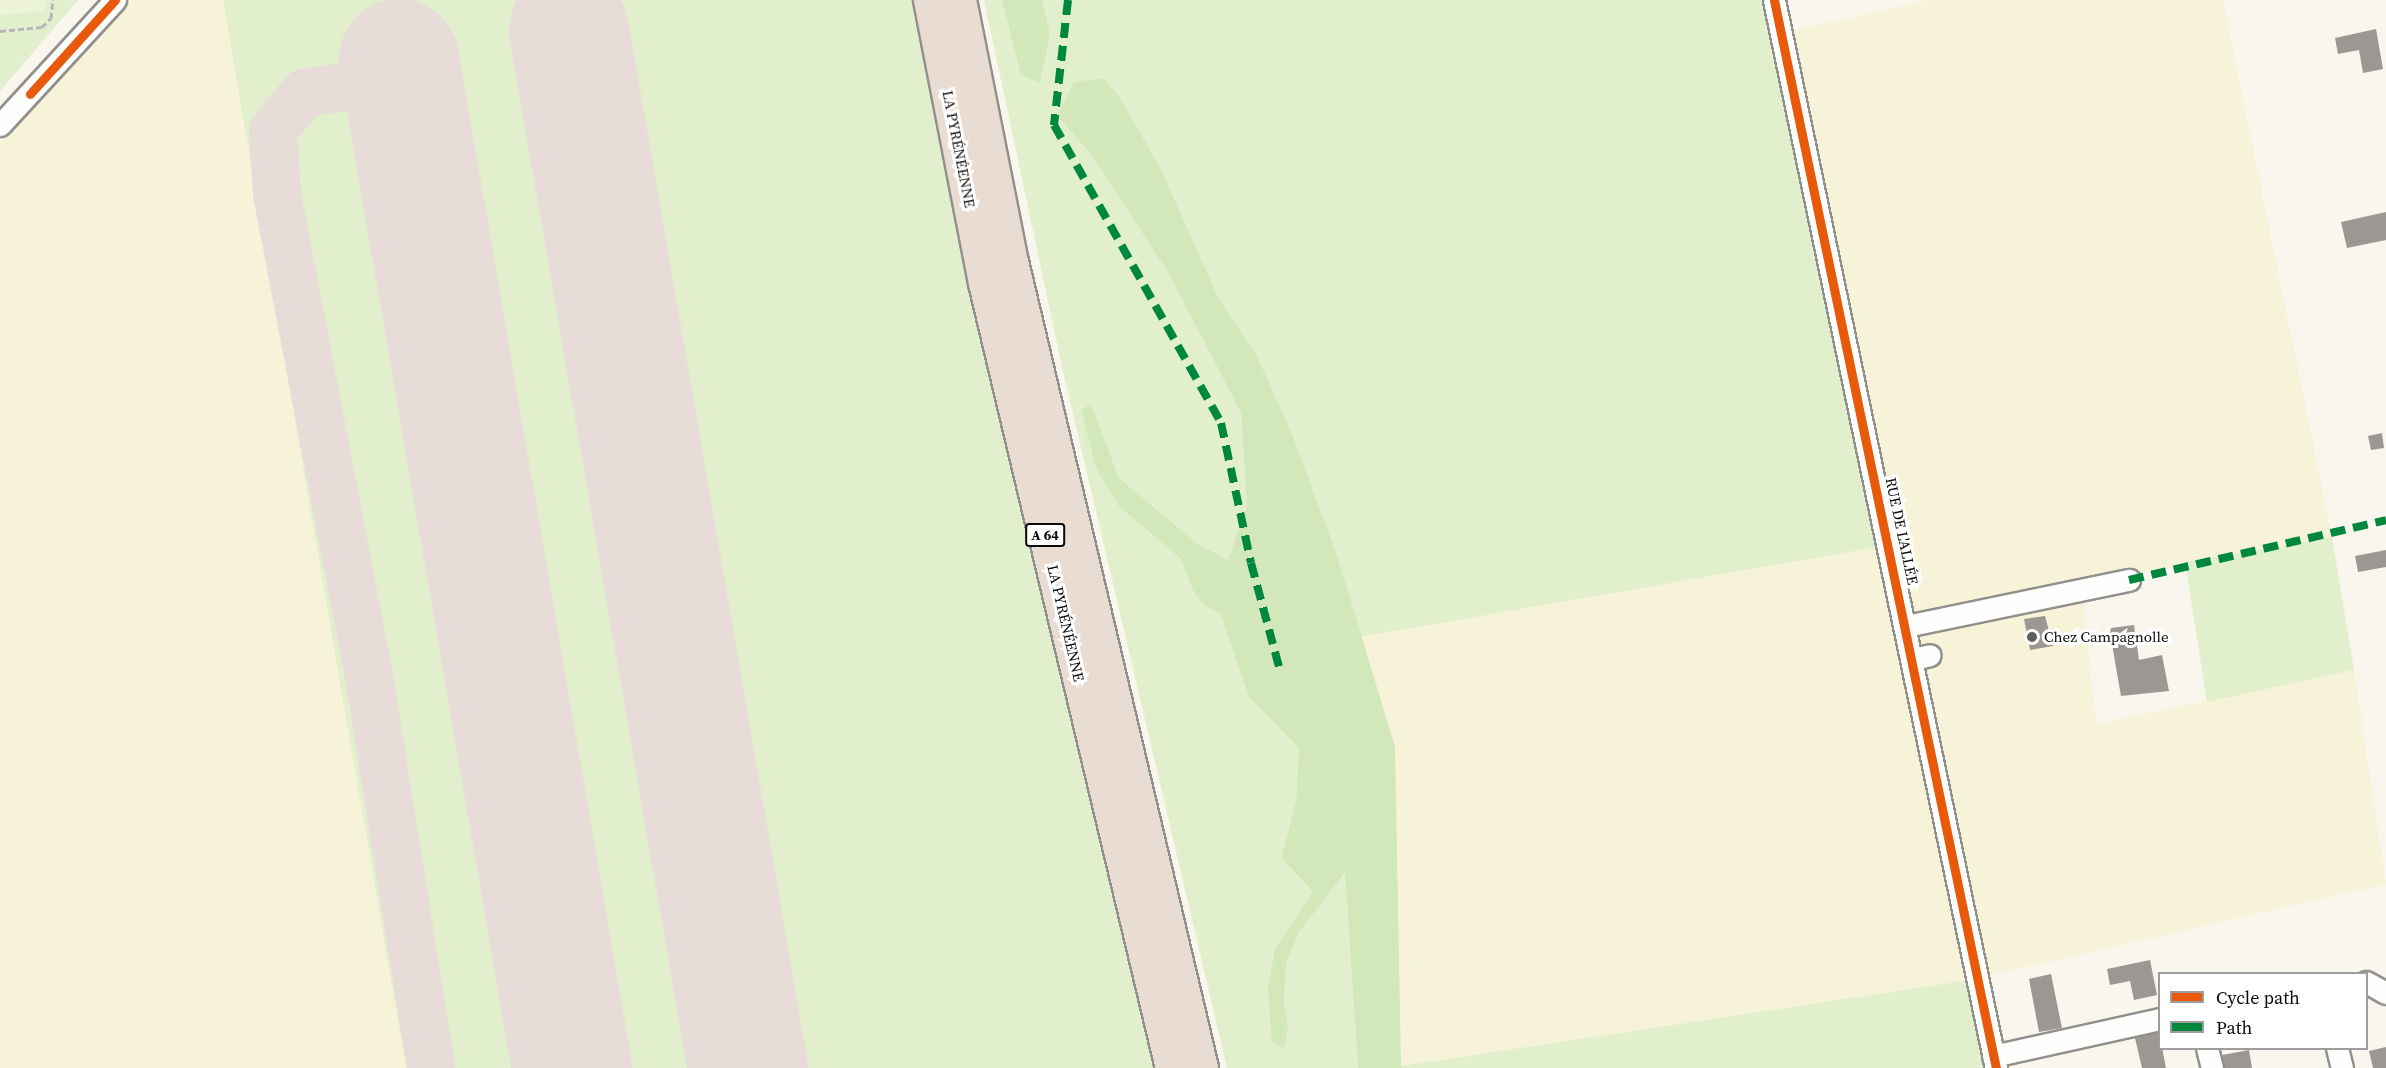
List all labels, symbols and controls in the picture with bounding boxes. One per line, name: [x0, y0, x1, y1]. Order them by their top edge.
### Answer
street label: LA PYRÉNÉENNE: [939, 89, 979, 209]
street label: RUE DE L'ALLÉE: [1882, 476, 1922, 586]
road number: A 64: [1024, 524, 1066, 546]
street label: LA PYRÉNÉENNE: [1044, 563, 1088, 683]
place label: Chez Campagnolle: [2044, 628, 2169, 646]
marker: Chez Campagnolle: [2025, 630, 2039, 644]
legend: [2158, 972, 2368, 1050]
text: Cycle path: [2216, 985, 2300, 1010]
text: Path: [2216, 1015, 2252, 1040]

